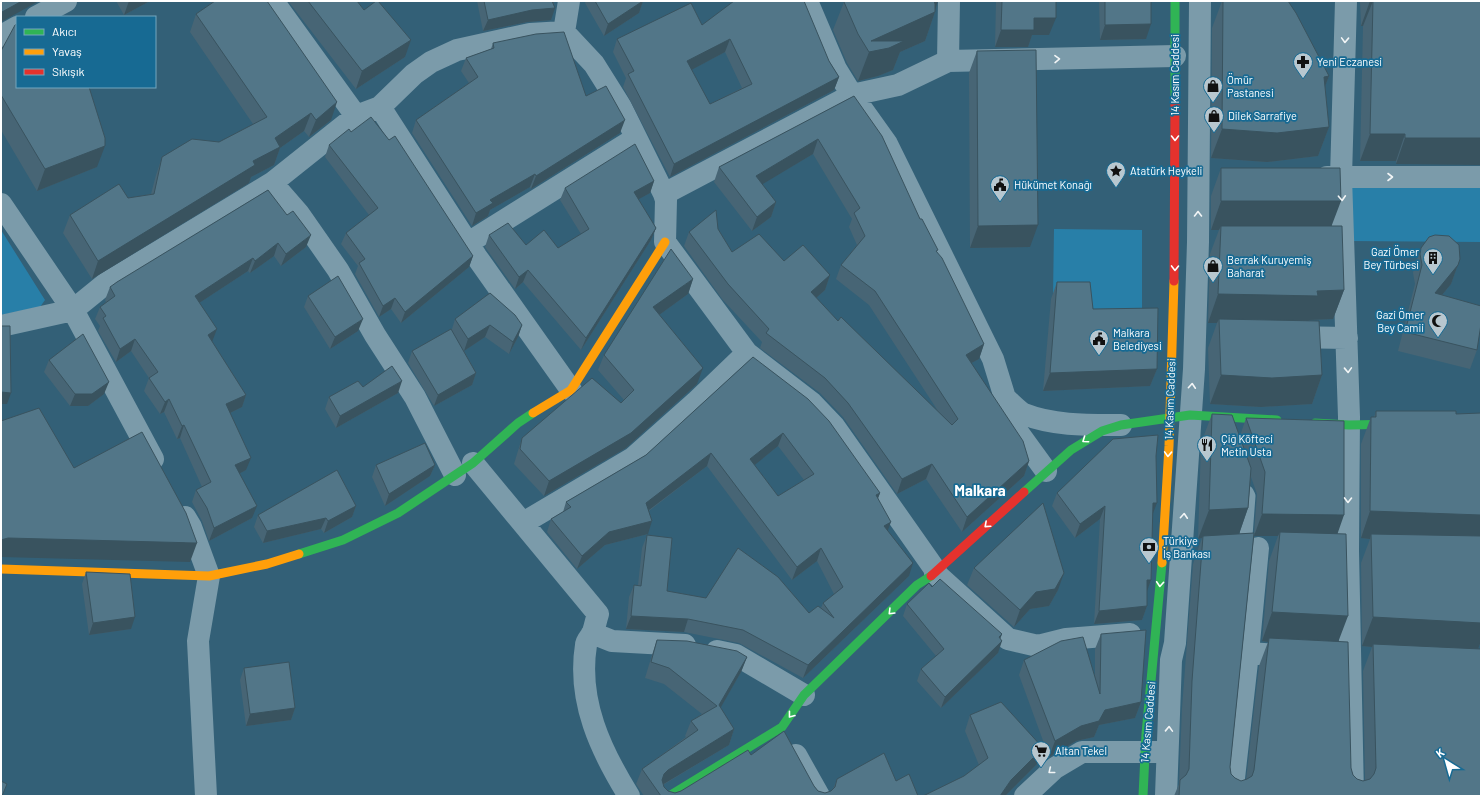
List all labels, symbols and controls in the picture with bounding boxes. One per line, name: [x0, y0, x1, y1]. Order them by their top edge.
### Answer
legend: [16, 16, 156, 88]
text: Akıcı: [52, 24, 77, 38]
street label: 14 Kasım Caddesi: [1168, 34, 1181, 116]
one-way arrow: [1341, 37, 1349, 43]
text: Yavaş: [52, 44, 82, 58]
pharmacy icon: Yeni Eczanesi: [1292, 51, 1314, 79]
one-way arrow: [1054, 55, 1060, 63]
place label: Yeni Eczanesi: [1317, 55, 1382, 68]
text: Sıkışık: [52, 64, 84, 78]
place label: Ömür Pastanesi: [1227, 72, 1274, 99]
shop icon: Ömür Pastanesi: [1202, 75, 1224, 103]
shop icon: Dilek Sarrafiye: [1203, 105, 1225, 133]
place label: Dilek Sarrafiye: [1228, 109, 1297, 122]
one-way arrow: [1171, 135, 1179, 141]
place icon: Atatürk Heykeli: [1105, 160, 1127, 188]
place label: Atatürk Heykeli: [1130, 164, 1202, 177]
one-way arrow: [1387, 173, 1393, 181]
public building icon: Hükümet Konağı: [989, 174, 1011, 202]
place label: Hükümet Konağı: [1014, 178, 1092, 191]
one-way arrow: [1338, 195, 1346, 201]
one-way arrow: [1194, 211, 1202, 217]
place label: Gazi Ömer Bey Türbesi: [1364, 244, 1419, 271]
building icon: Gazi Ömer Bey Türbesi: [1422, 247, 1444, 275]
place label: Berrak Kuruyemiş Baharat: [1227, 253, 1312, 279]
shop icon: Berrak Kuruyemiş Baharat: [1202, 255, 1224, 283]
one-way arrow: [1171, 265, 1179, 271]
place label: Gazi Ömer Bey Camii: [1376, 307, 1424, 334]
mosque icon: Gazi Ömer Bey Camii: [1427, 310, 1449, 338]
place label: Malkara Belediyesi: [1113, 326, 1162, 352]
public building icon: Malkara Belediyesi: [1088, 328, 1110, 356]
street label: 14 Kasım Caddesi: [1162, 358, 1177, 440]
one-way arrow: [1344, 367, 1352, 373]
one-way arrow: [1188, 383, 1197, 389]
place label: Çiğ Köfteci Metin Usta: [1221, 432, 1273, 458]
restaurant icon: Çiğ Köfteci Metin Usta: [1196, 434, 1218, 462]
one-way arrow: [1083, 435, 1090, 442]
one-way arrow: [1164, 451, 1172, 457]
district label: Malkara: [954, 481, 1006, 499]
one-way arrow: [1344, 497, 1352, 503]
one-way arrow: [1180, 513, 1188, 519]
one-way arrow: [984, 520, 992, 528]
place label: Türkiye İş Bankası: [1163, 534, 1210, 560]
bank icon: Türkiye İş Bankası: [1138, 536, 1160, 564]
one-way arrow: [1156, 581, 1165, 587]
one-way arrow: [888, 607, 896, 615]
street label: 14 Kasım Caddesi: [1137, 681, 1158, 763]
one-way arrow: [789, 710, 796, 717]
one-way arrow: [1165, 726, 1173, 732]
supermarket icon: Altan Tekel: [1030, 740, 1052, 768]
north arrow: [1426, 741, 1466, 781]
place label: Altan Tekel: [1055, 744, 1107, 757]
text: K: [1433, 745, 1446, 760]
one-way arrow: [1048, 767, 1056, 774]

